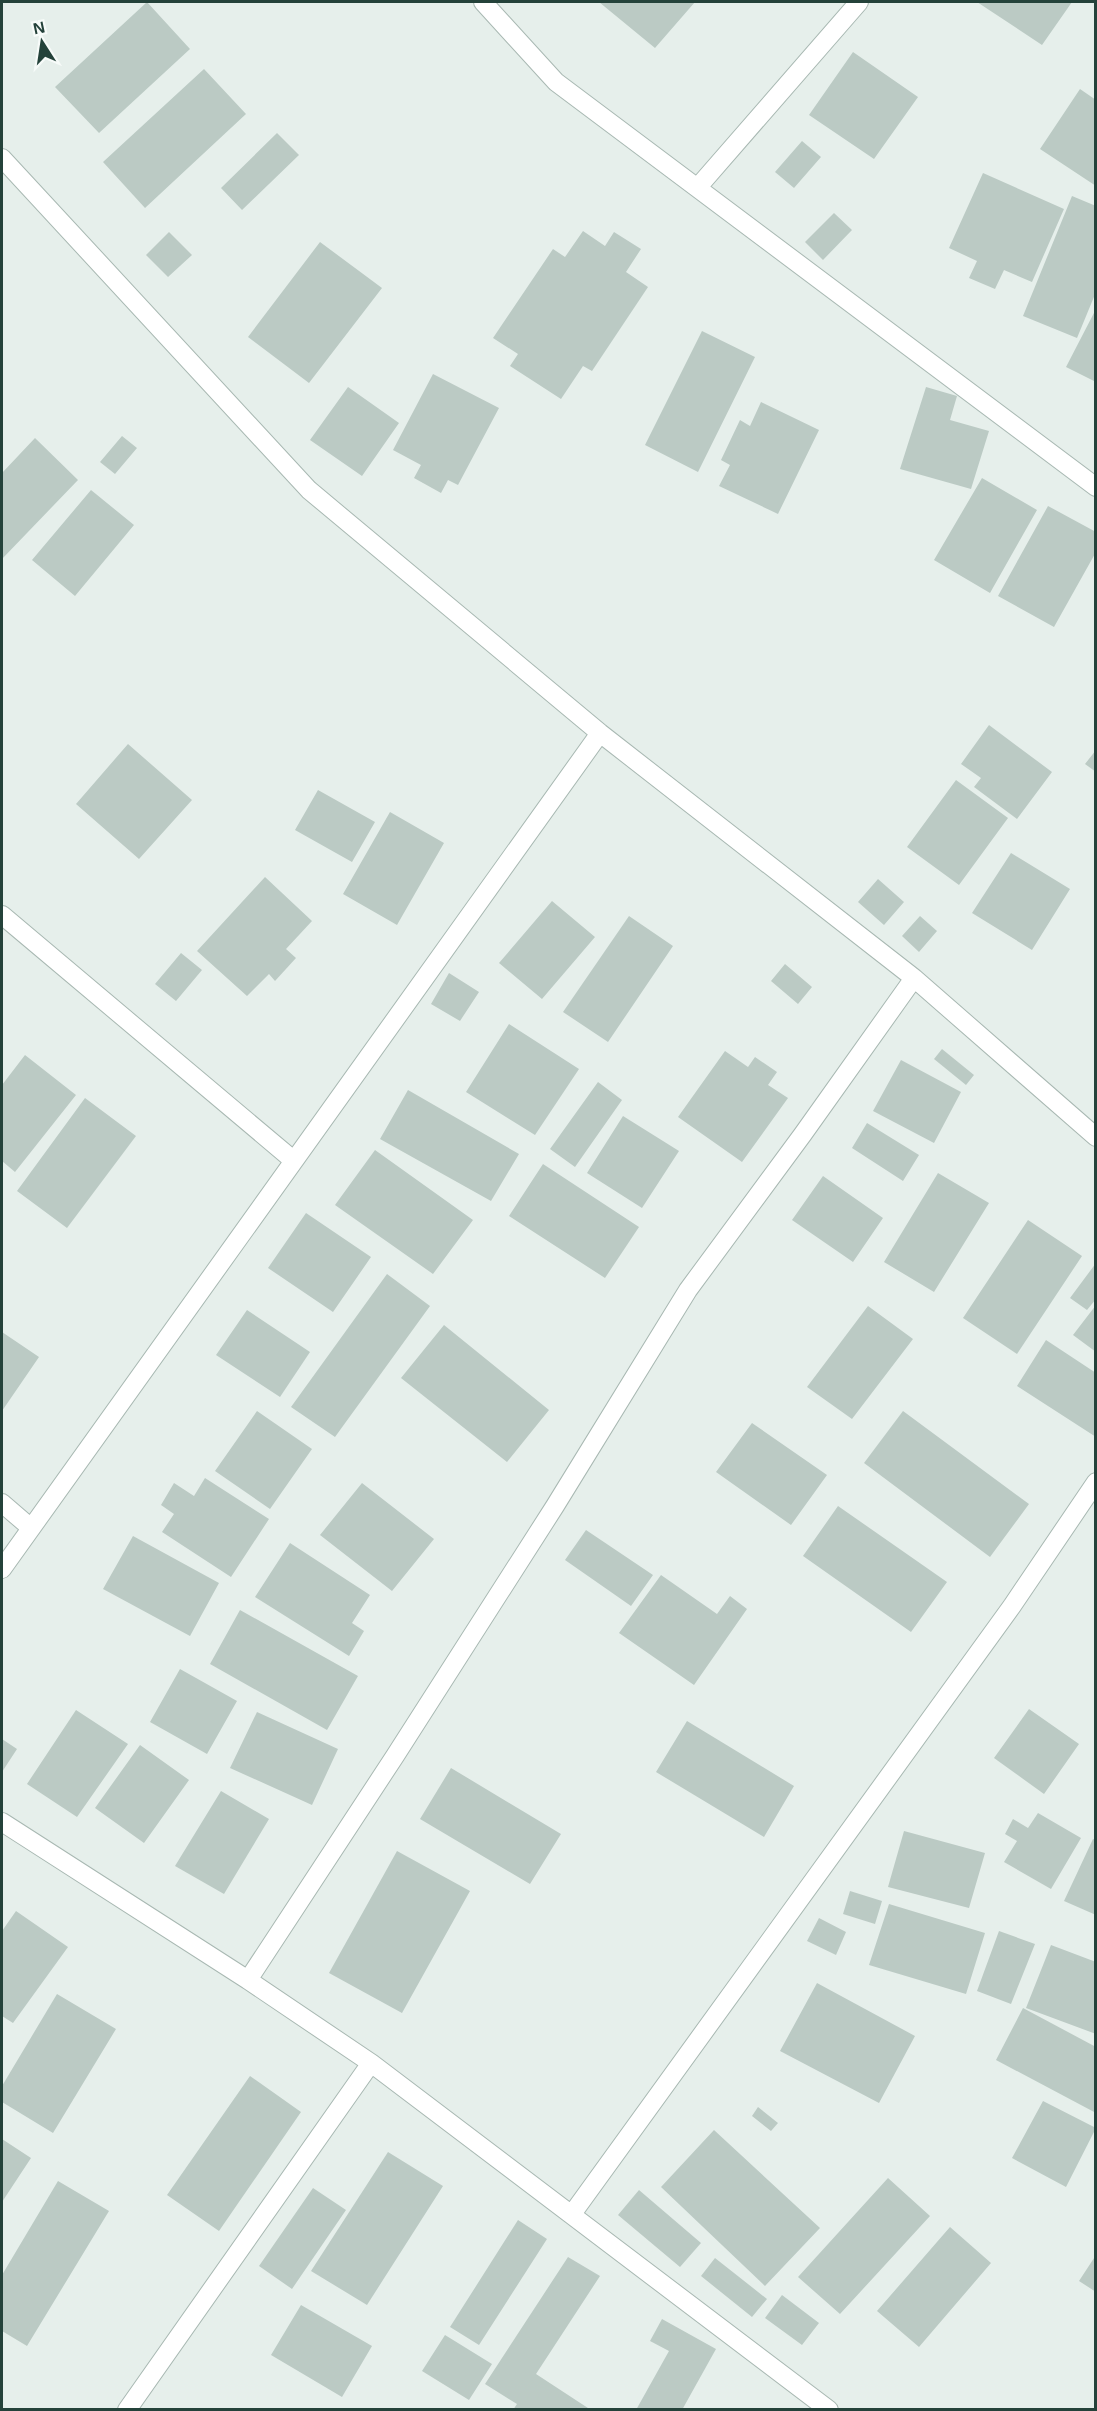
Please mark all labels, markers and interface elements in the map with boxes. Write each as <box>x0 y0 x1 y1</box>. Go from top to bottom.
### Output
north arrow <box>12 12 72 72</box>
text: N <box>32 18 46 37</box>

